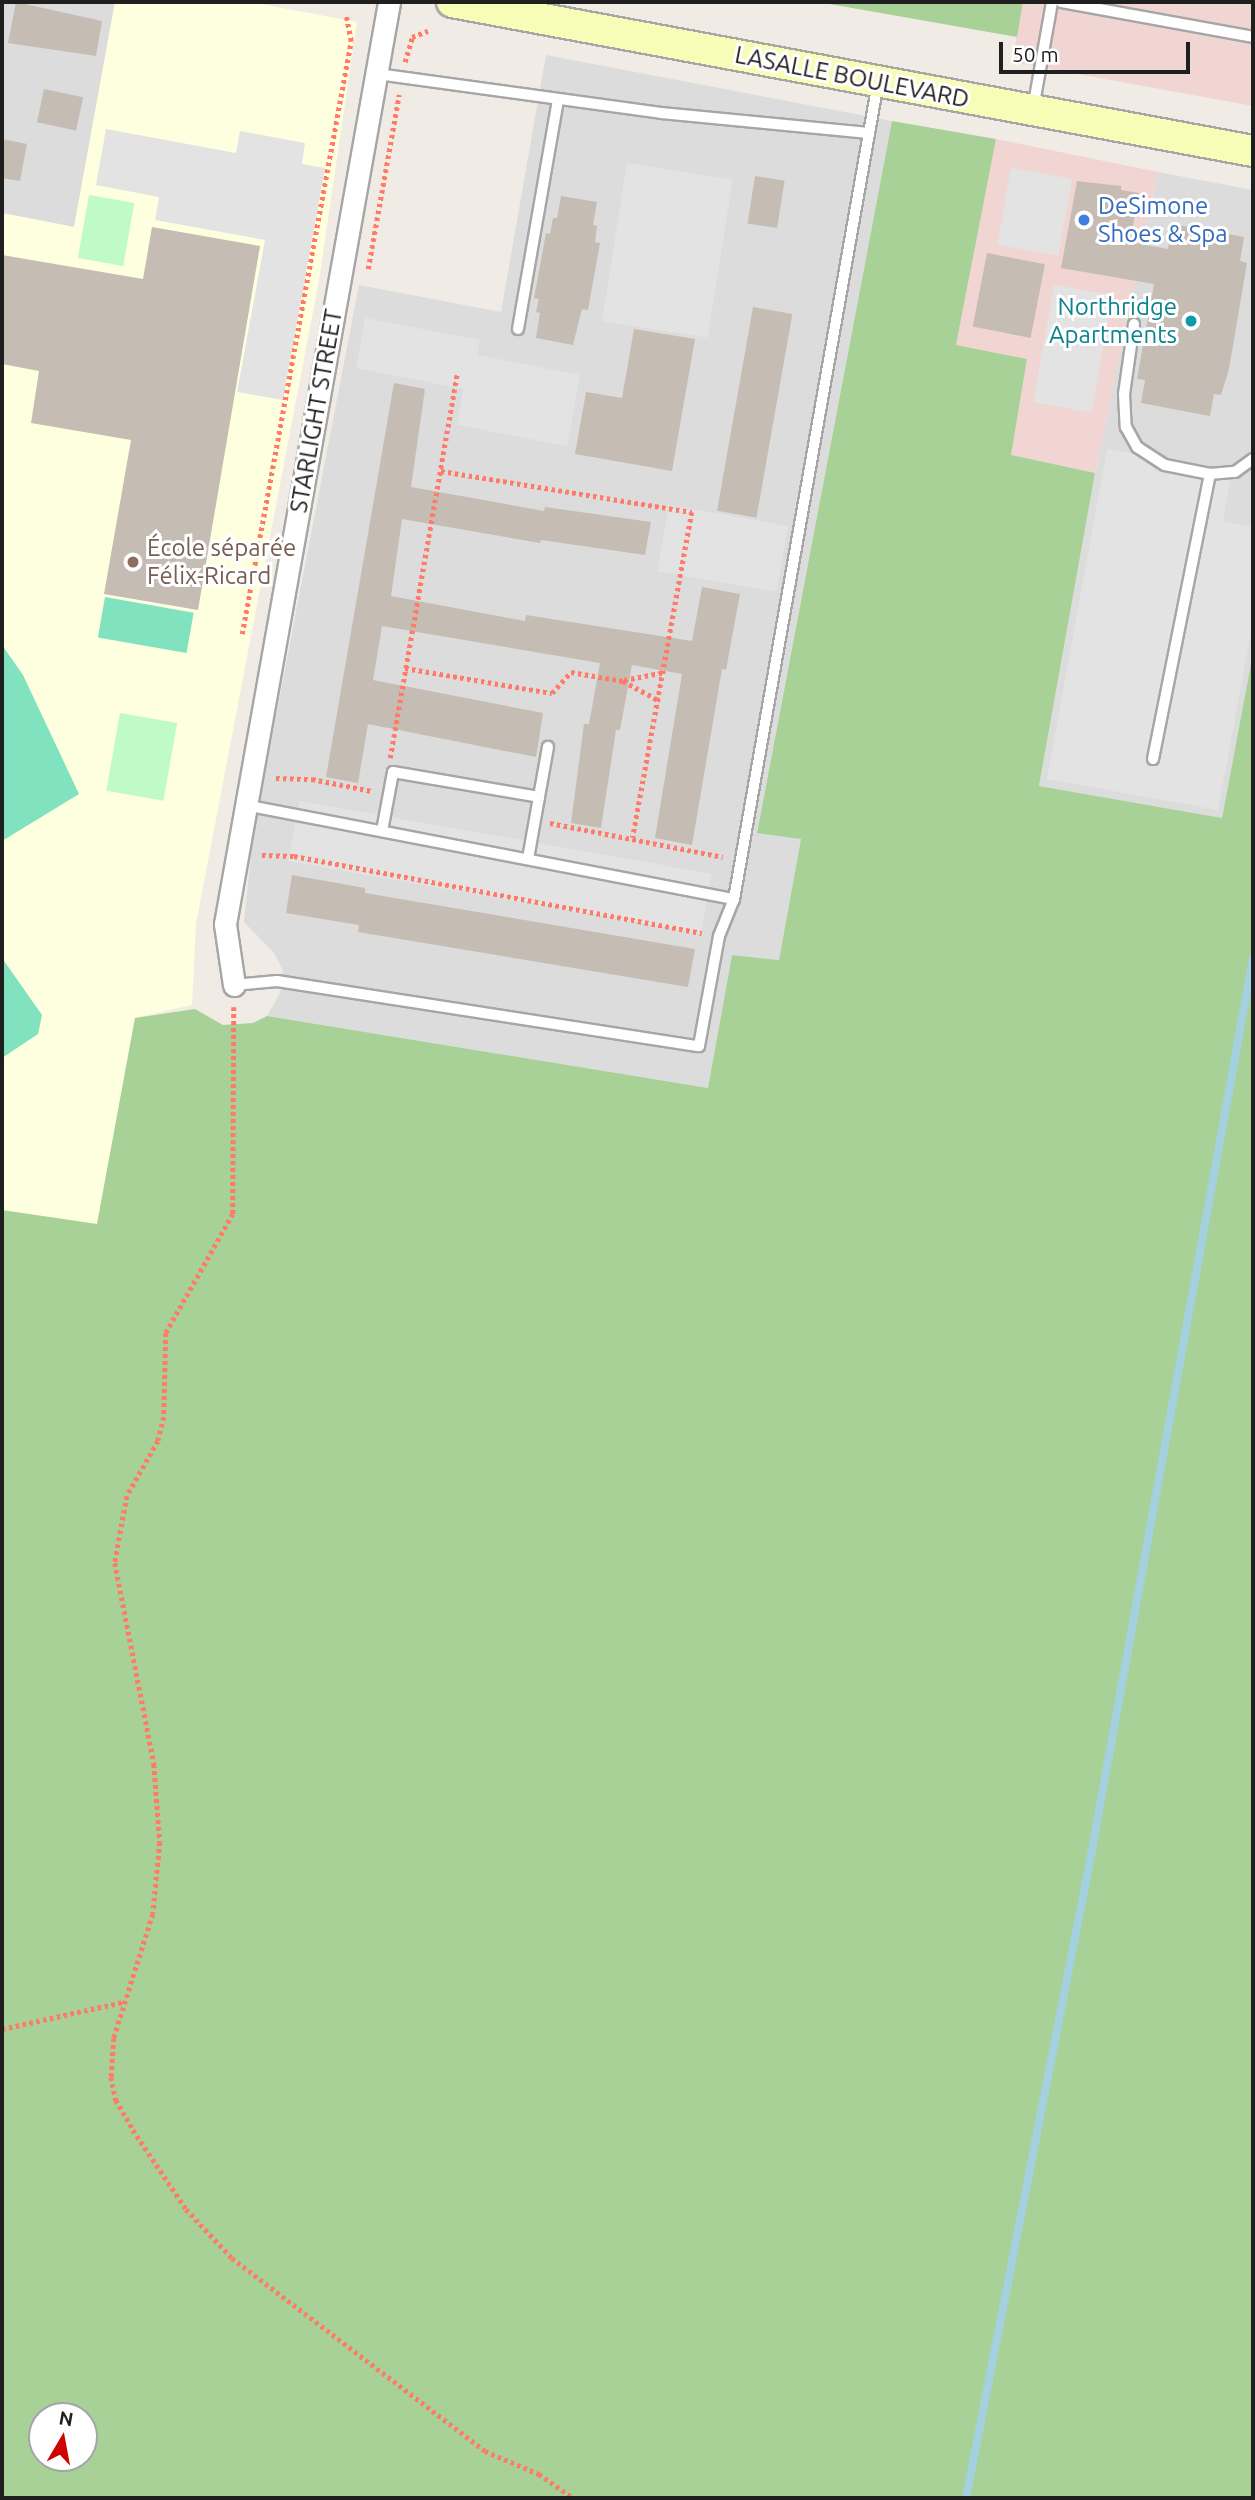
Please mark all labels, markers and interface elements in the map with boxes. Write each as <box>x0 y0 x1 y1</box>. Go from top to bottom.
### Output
scale bar <box>1003 28 1194 72</box>
street label: LASALLE BOULEVARD <box>732 40 972 114</box>
text: 50 m <box>1012 42 1059 66</box>
place label: DeSimone Shoes & Spa <box>1098 192 1228 248</box>
marker: DeSimone Shoes & Spa <box>1076 212 1092 228</box>
place label: Northridge Apartments <box>1049 293 1177 349</box>
street label: STARLIGHT STREET <box>284 307 348 515</box>
marker: Northridge Apartments <box>1183 313 1199 329</box>
place label: École séparée Félix-Ricard <box>147 534 296 590</box>
marker: École séparée Félix-Ricard <box>125 554 141 570</box>
north arrow <box>28 2402 98 2472</box>
text: N <box>57 2406 75 2430</box>

